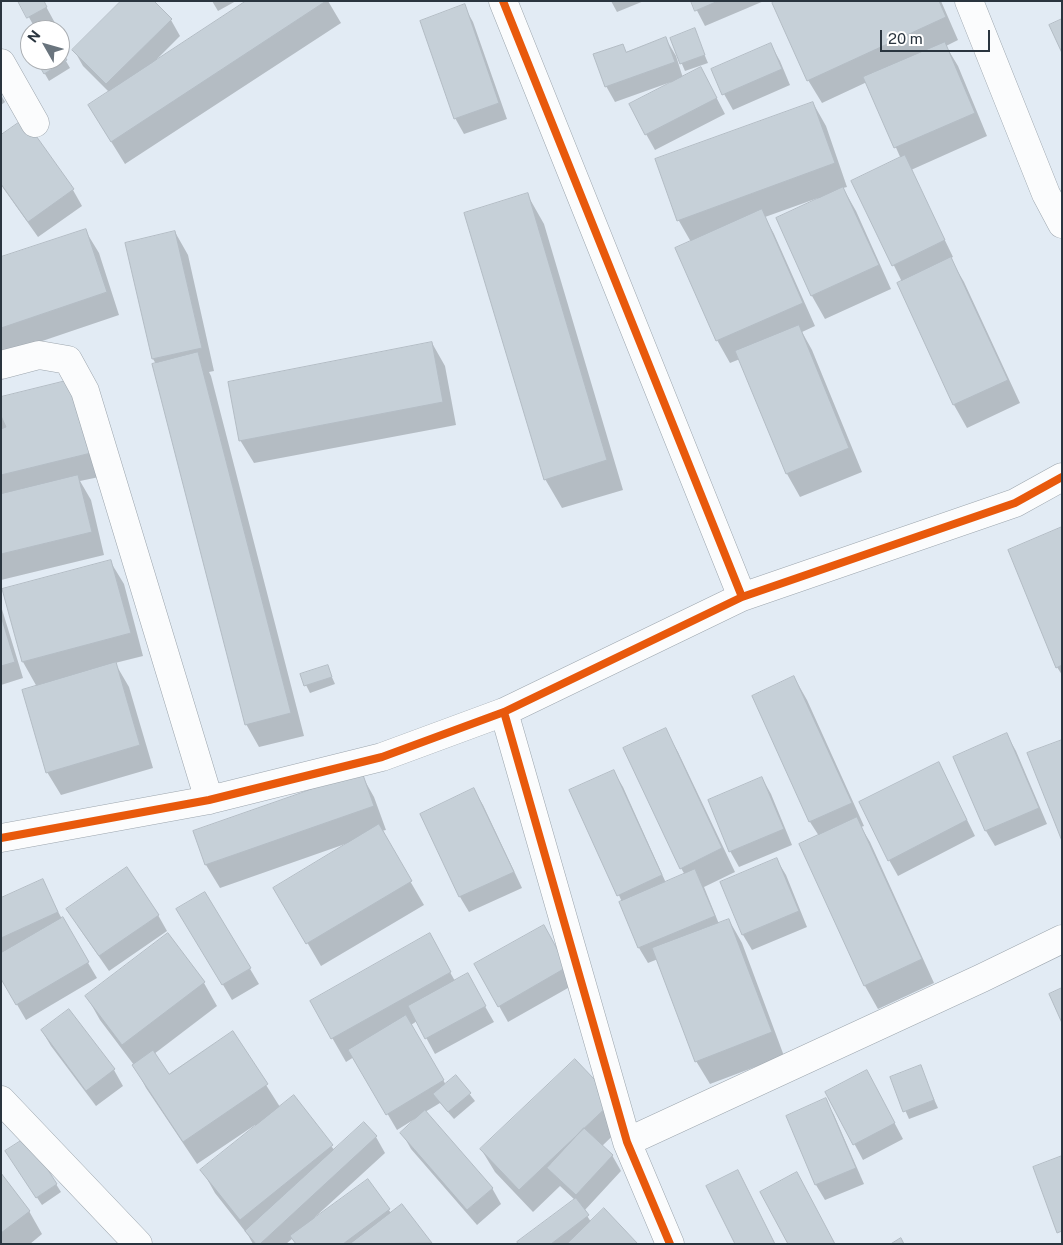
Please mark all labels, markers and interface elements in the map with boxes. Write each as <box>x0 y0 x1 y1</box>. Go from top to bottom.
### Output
north arrow <box>20 20 70 70</box>
scale bar <box>883 20 993 52</box>
text: N <box>24 27 44 46</box>
text: 20 m <box>888 30 923 47</box>

